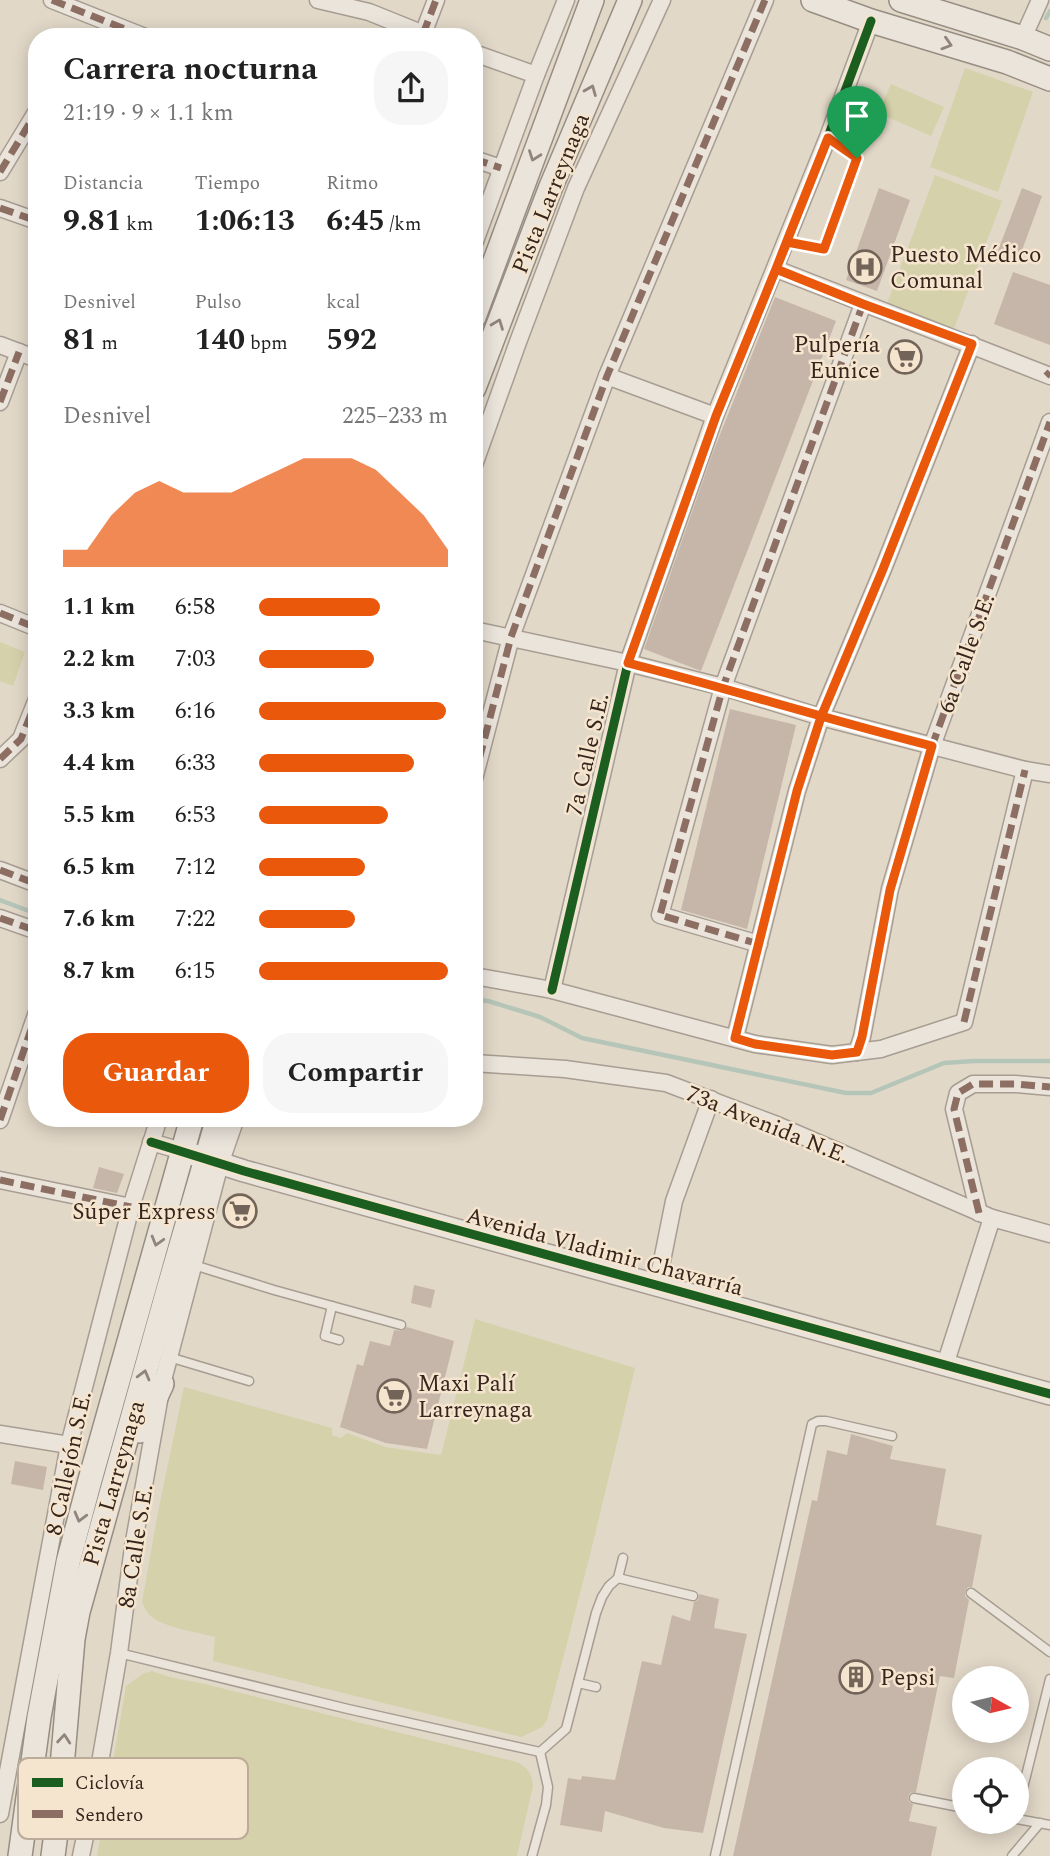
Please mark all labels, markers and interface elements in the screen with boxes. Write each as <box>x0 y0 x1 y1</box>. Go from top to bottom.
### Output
one-way arrow <box>941 36 953 51</box>
text: Carrera nocturna <box>63 45 318 94</box>
button: share <box>374 51 448 125</box>
one-way arrow <box>583 84 597 97</box>
pin <box>827 86 887 158</box>
text: 21:19 · 9 × 1.1 km <box>63 96 234 131</box>
icon: arrive <box>838 97 876 135</box>
street label: Pista Larreynaga <box>503 108 600 279</box>
one-way arrow <box>528 149 542 161</box>
text: Distancia <box>63 169 143 198</box>
text: Tiempo <box>195 169 260 198</box>
text: Ritmo <box>326 169 378 198</box>
text: 9.81 <box>63 198 122 244</box>
text: 1:06:13 <box>195 198 295 244</box>
text: 6:45 <box>326 198 385 244</box>
text: km <box>122 210 153 239</box>
text: /km <box>385 210 421 239</box>
place label: Puesto Médico Comunal <box>890 238 1041 299</box>
hospital icon: Puesto Médico Comunal <box>846 248 884 286</box>
text: Desnivel <box>63 288 136 317</box>
text: Pulso <box>195 288 242 317</box>
text: kcal <box>326 288 360 317</box>
text: 81 <box>63 317 97 363</box>
text: 140 <box>195 317 245 363</box>
text: 592 <box>326 317 377 363</box>
one-way arrow <box>490 318 504 331</box>
place label: Pulpería Eunice <box>794 328 880 389</box>
text: m <box>97 329 118 358</box>
text: bpm <box>245 329 288 358</box>
supermarket icon: Pulpería Eunice <box>886 338 924 376</box>
text: Desnivel <box>63 399 151 434</box>
text: 225–233 m <box>342 399 448 434</box>
street label: 6a Calle S.E. <box>930 589 1005 718</box>
text: 1.1 km <box>63 590 135 625</box>
text: 6:58 <box>175 590 215 625</box>
text: 2.2 km <box>63 642 135 677</box>
text: 7:03 <box>175 642 215 677</box>
street label: 7a Calle S.E. <box>557 689 620 819</box>
text: 3.3 km <box>63 694 135 729</box>
text: 6:16 <box>175 694 215 729</box>
text: 4.4 km <box>63 746 135 781</box>
text: 6:33 <box>175 746 215 781</box>
text: 5.5 km <box>63 798 135 833</box>
text: 6:53 <box>175 798 215 833</box>
text: 6.5 km <box>63 850 135 885</box>
text: 7:12 <box>175 850 215 885</box>
text: 7.6 km <box>63 902 135 937</box>
text: 7:22 <box>175 902 215 937</box>
text: 8.7 km <box>63 954 135 989</box>
text: 6:15 <box>175 954 215 989</box>
button: Guardar <box>63 1033 249 1113</box>
button: Compartir <box>263 1033 448 1113</box>
street label: 73a Avenida N.E. <box>681 1077 854 1174</box>
supermarket icon: Súper Express <box>221 1192 259 1230</box>
place label: Súper Express <box>72 1195 216 1230</box>
street label: Avenida Vladimir Chavarría <box>462 1199 747 1306</box>
one-way arrow <box>151 1234 165 1246</box>
place label: Maxi Palí Larreynaga <box>418 1367 532 1428</box>
one-way arrow <box>136 1369 150 1381</box>
supermarket icon: Maxi Palí Larreynaga <box>375 1377 413 1415</box>
street label: 8 Callejón S.E. <box>37 1388 102 1539</box>
street label: Pista Larreynaga <box>74 1396 155 1570</box>
street label: 8a Calle S.E. <box>109 1482 164 1611</box>
one-way arrow <box>74 1511 88 1523</box>
building icon: Pepsi <box>837 1658 875 1696</box>
place label: Pepsi <box>880 1661 936 1696</box>
north arrow <box>952 1666 1029 1743</box>
map controls <box>952 1666 1029 1834</box>
one-way arrow <box>56 1734 71 1745</box>
button: locate <box>952 1757 1029 1834</box>
legend <box>18 1758 248 1839</box>
text: Ciclovía <box>75 1769 145 1798</box>
text: Sendero <box>75 1801 143 1830</box>

